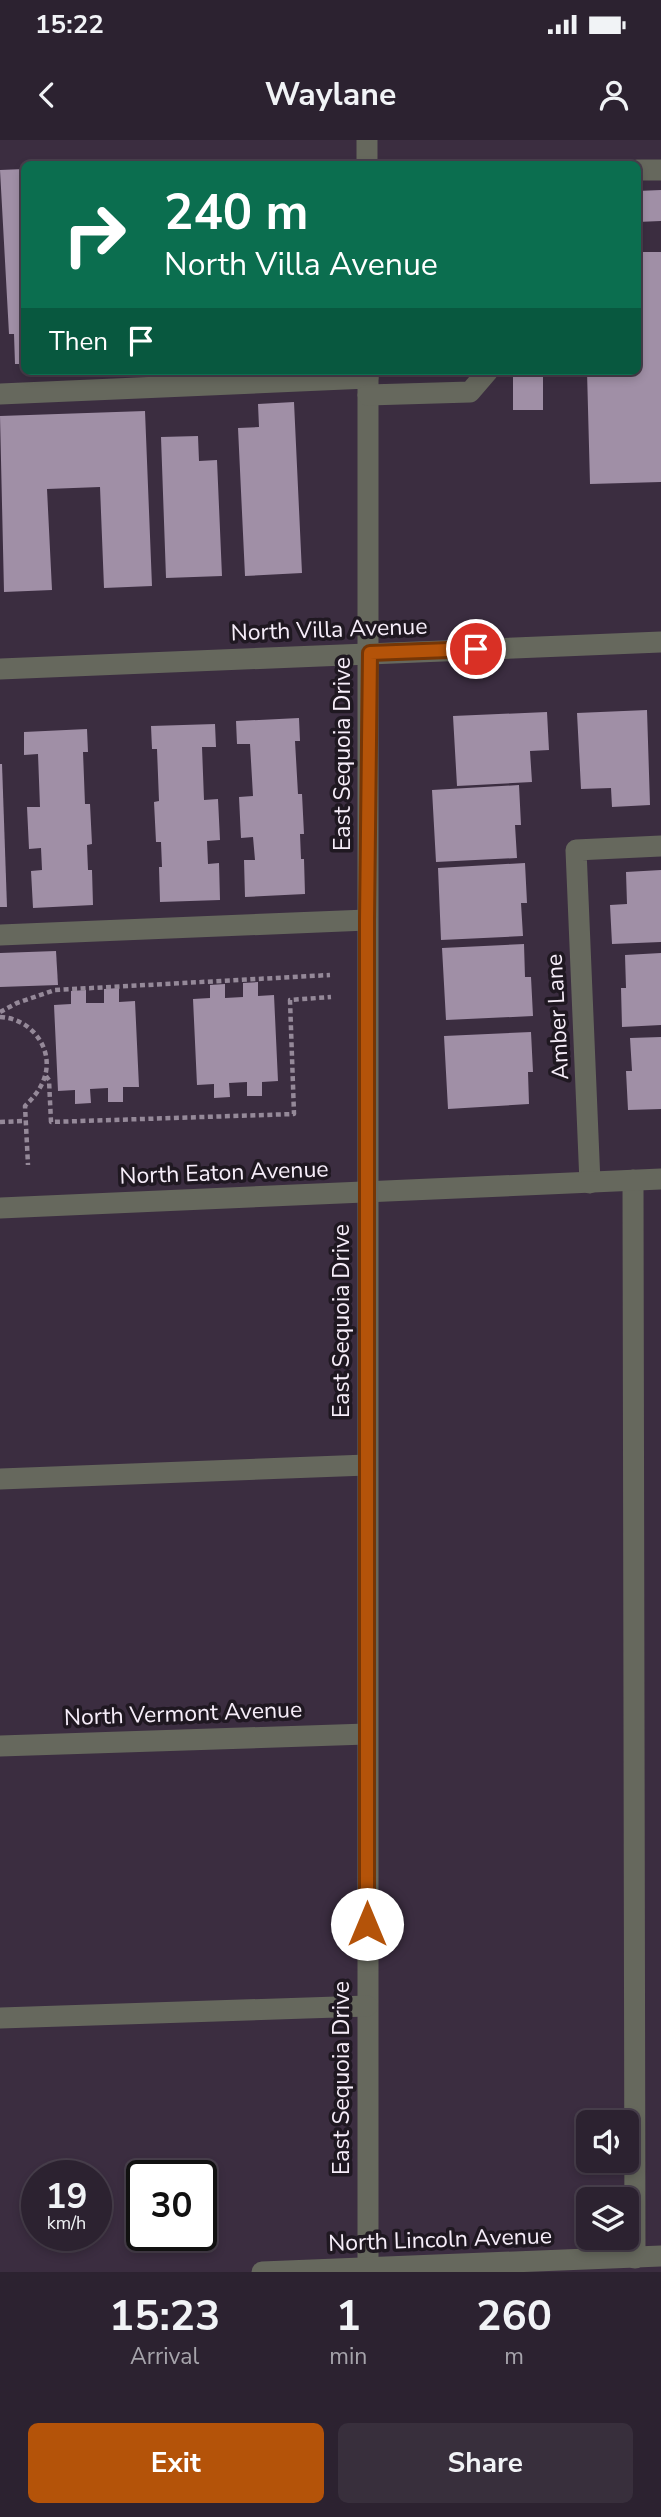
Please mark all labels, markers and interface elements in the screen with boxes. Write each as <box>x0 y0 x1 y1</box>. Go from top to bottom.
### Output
text: 15:22 <box>35 7 104 42</box>
text: Waylane <box>265 73 396 116</box>
icon: back <box>28 76 66 114</box>
icon: person <box>595 76 633 114</box>
text: 240 m <box>164 179 308 246</box>
icon: right <box>49 189 140 280</box>
text: North Villa Avenue <box>164 243 438 286</box>
icon: arrive <box>122 322 160 360</box>
text: Then <box>49 324 108 359</box>
street label: North Villa Avenue <box>230 611 428 648</box>
pin <box>446 619 506 679</box>
icon: arrive <box>457 630 495 668</box>
street label: East Sequoia Drive <box>327 657 358 851</box>
street label: Amber Lane <box>539 953 576 1081</box>
street label: North Eaton Avenue <box>119 1153 329 1192</box>
street label: East Sequoia Drive <box>326 1224 357 1418</box>
street label: North Vermont Avenue <box>63 1694 303 1733</box>
position arrow <box>330 1887 404 1961</box>
street label: East Sequoia Drive <box>326 1981 357 2175</box>
map controls <box>576 2110 639 2250</box>
button: sound <box>576 2110 639 2173</box>
speed limit sign: 30 <box>126 2160 217 2251</box>
text: 19 <box>45 2173 88 2220</box>
button: layers <box>576 2187 639 2250</box>
text: km/h <box>47 2211 86 2235</box>
street label: North Lincoln Avenue <box>328 2220 552 2259</box>
text: 15:23 <box>109 2288 220 2345</box>
text: 1 <box>336 2288 361 2345</box>
text: 260 <box>476 2288 552 2345</box>
text: Arrival <box>130 2341 199 2372</box>
text: min <box>329 2341 367 2372</box>
text: m <box>504 2341 524 2372</box>
button: Exit <box>28 2423 324 2503</box>
button: Share <box>338 2423 633 2503</box>

